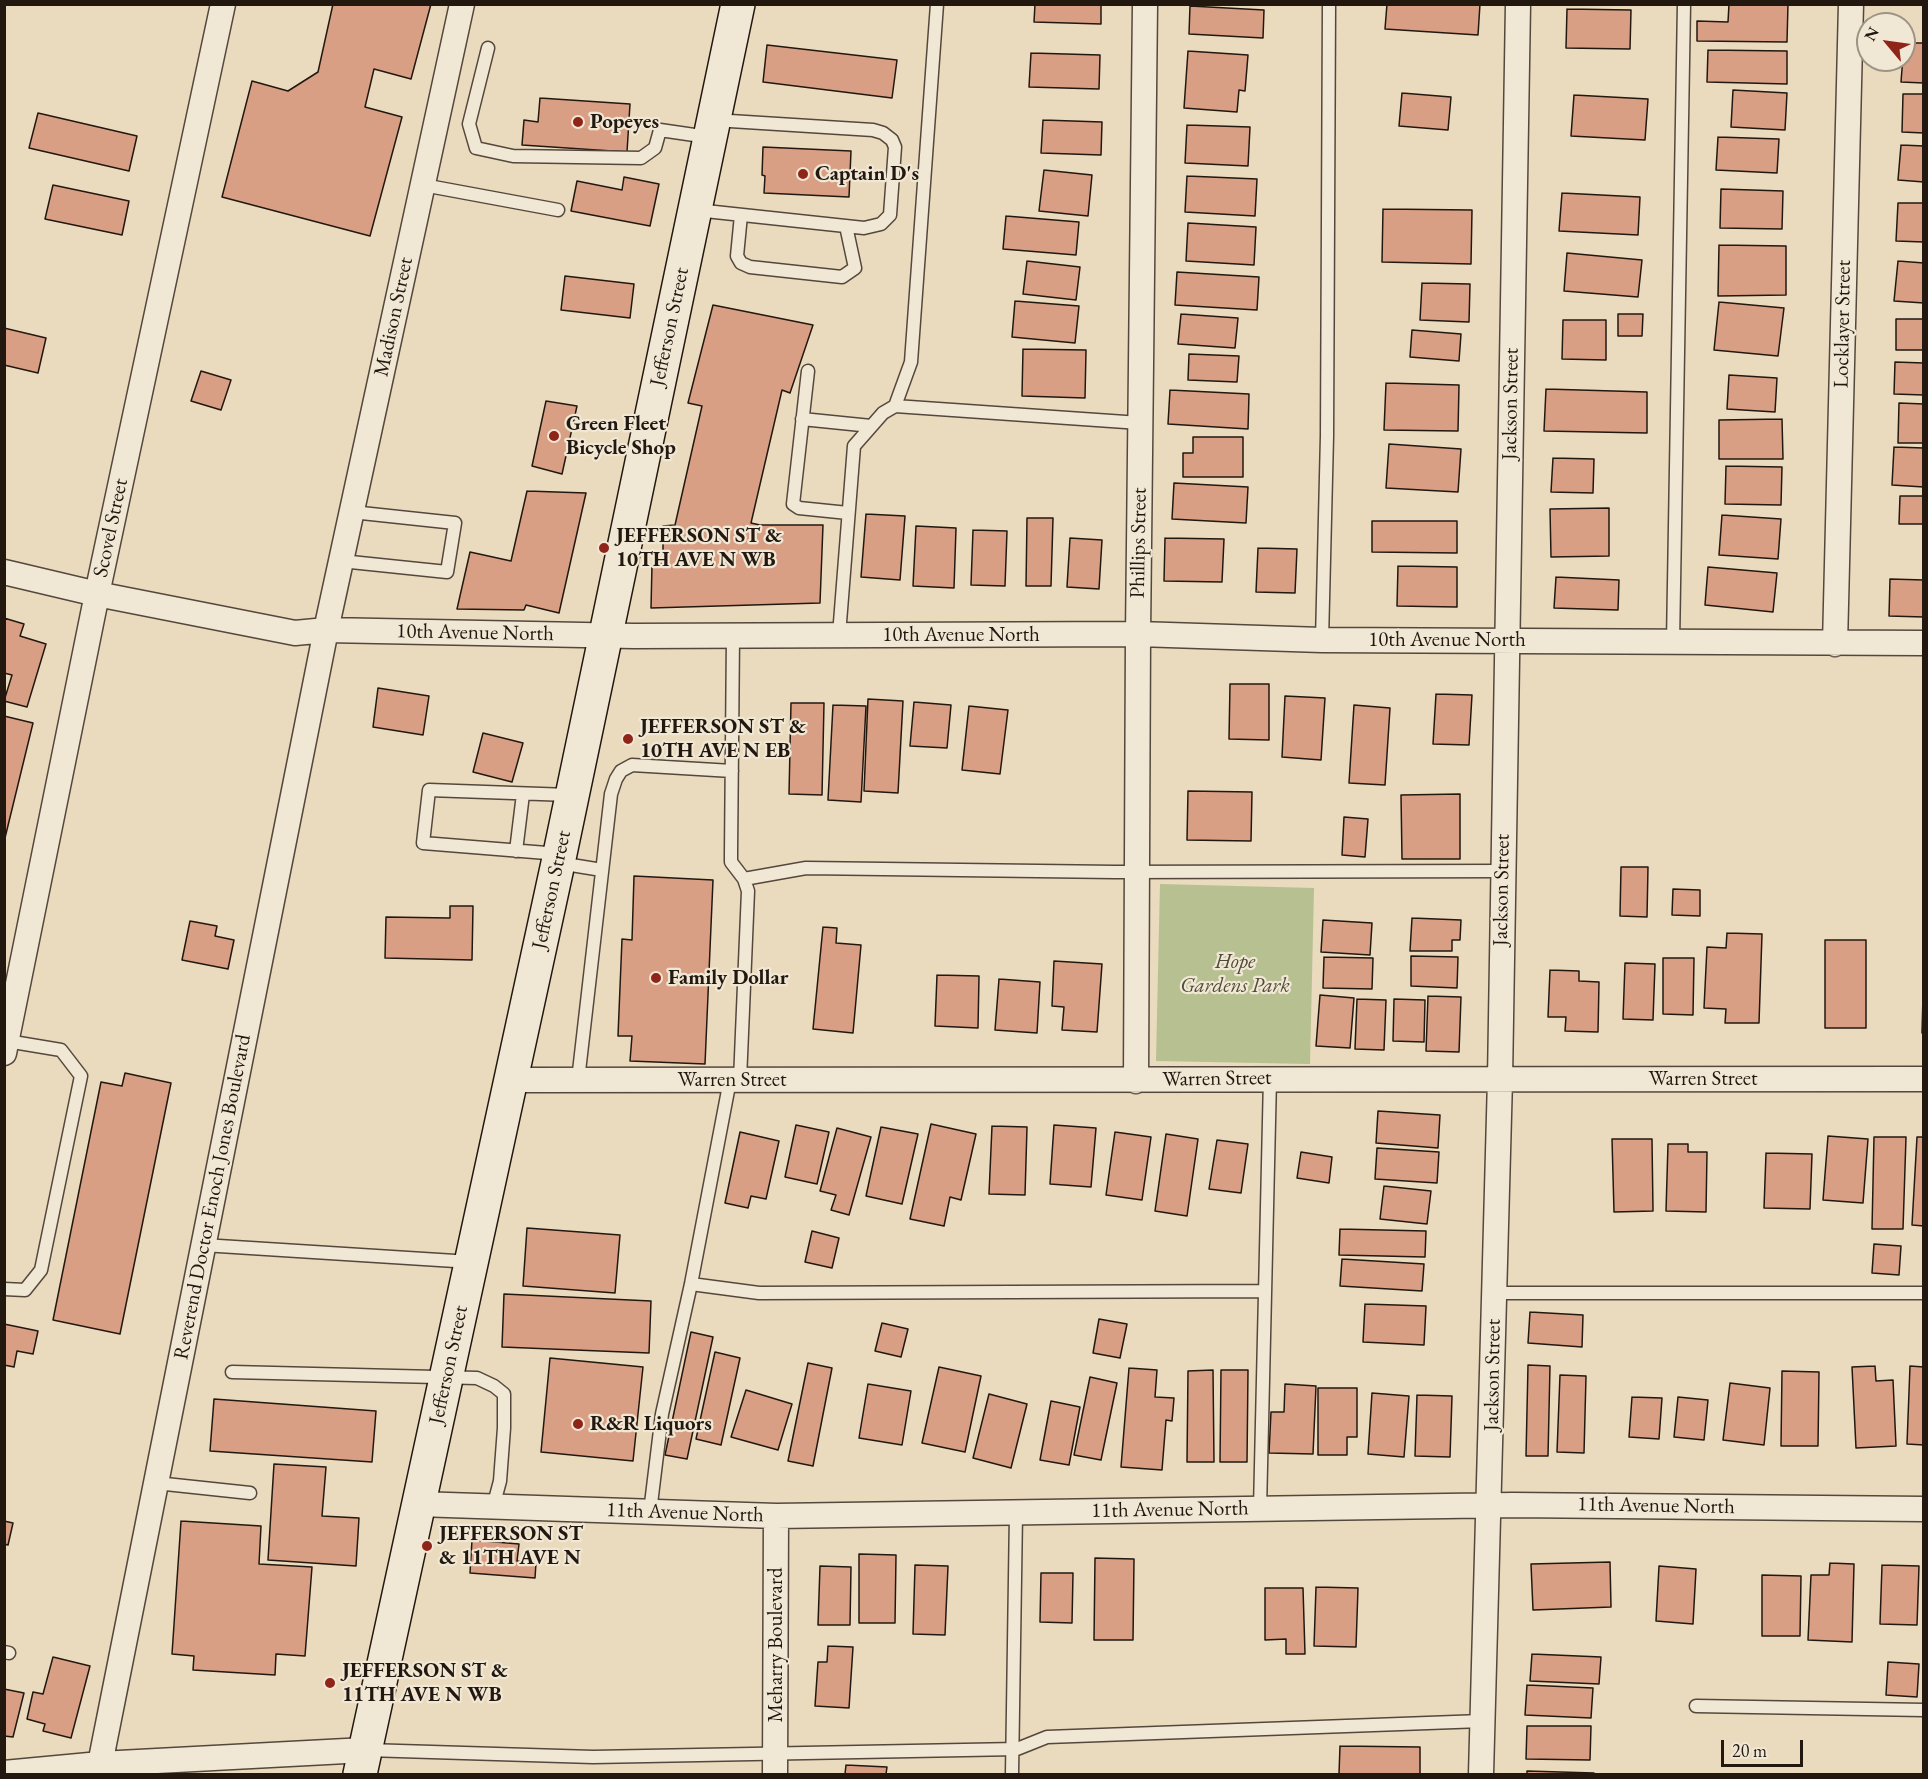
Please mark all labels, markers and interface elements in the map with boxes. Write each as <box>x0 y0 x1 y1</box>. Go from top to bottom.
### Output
north arrow <box>1856 12 1916 72</box>
text: N <box>1859 23 1884 45</box>
place label: Popeyes <box>590 109 659 135</box>
marker: Popeyes <box>571 115 585 129</box>
place label: Captain D's <box>815 161 919 187</box>
marker: Captain D's <box>796 167 810 181</box>
street label: Madison Street <box>369 255 419 379</box>
street label: Locklayer Street <box>1829 260 1857 388</box>
street label: Jefferson Street <box>645 265 695 389</box>
street label: Jackson Street <box>1497 348 1525 460</box>
place label: Green Fleet Bicycle Shop <box>566 411 676 461</box>
marker: Green Fleet Bicycle Shop <box>547 429 561 443</box>
street label: Scovel Street <box>88 476 134 580</box>
street label: Phillips Street <box>1125 487 1153 599</box>
place label: JEFFERSON ST & 10TH AVE N WB <box>616 523 782 573</box>
marker: JEFFERSON ST & 10TH AVE N WB <box>597 541 611 555</box>
street label: 10th Avenue North <box>396 619 554 647</box>
street label: 10th Avenue North <box>882 622 1040 648</box>
street label: 10th Avenue North <box>1368 627 1526 653</box>
place label: JEFFERSON ST & 10TH AVE N EB <box>640 714 806 764</box>
marker: JEFFERSON ST & 10TH AVE N EB <box>621 732 635 746</box>
street label: Jefferson Street <box>527 828 577 952</box>
street label: Jackson Street <box>1488 834 1516 946</box>
park label: Hope Gardens Park <box>1180 949 1290 999</box>
place label: Family Dollar <box>668 965 788 991</box>
marker: Family Dollar <box>649 971 663 985</box>
street label: Reverend Doctor Enoch Jones Boulevard <box>169 1032 257 1362</box>
street label: Warren Street <box>1162 1065 1272 1093</box>
street label: Warren Street <box>1648 1066 1758 1092</box>
street label: Warren Street <box>677 1067 787 1093</box>
street label: Jefferson Street <box>424 1303 474 1427</box>
street label: Jackson Street <box>1479 1319 1507 1431</box>
place label: R&R Liquors <box>590 1411 712 1437</box>
marker: R&R Liquors <box>571 1417 585 1431</box>
street label: 11th Avenue North <box>1577 1492 1735 1520</box>
street label: 11th Avenue North <box>1091 1496 1249 1524</box>
street label: 11th Avenue North <box>606 1498 764 1528</box>
place label: JEFFERSON ST & 11TH AVE N <box>439 1521 583 1571</box>
marker: JEFFERSON ST & 11TH AVE N <box>420 1539 434 1553</box>
street label: Meharry Boulevard <box>763 1567 789 1723</box>
place label: JEFFERSON ST & 11TH AVE N WB <box>342 1658 508 1708</box>
marker: JEFFERSON ST & 11TH AVE N WB <box>323 1676 337 1690</box>
scale bar <box>1724 1728 1806 1766</box>
text: 20 m <box>1732 1739 1767 1762</box>

